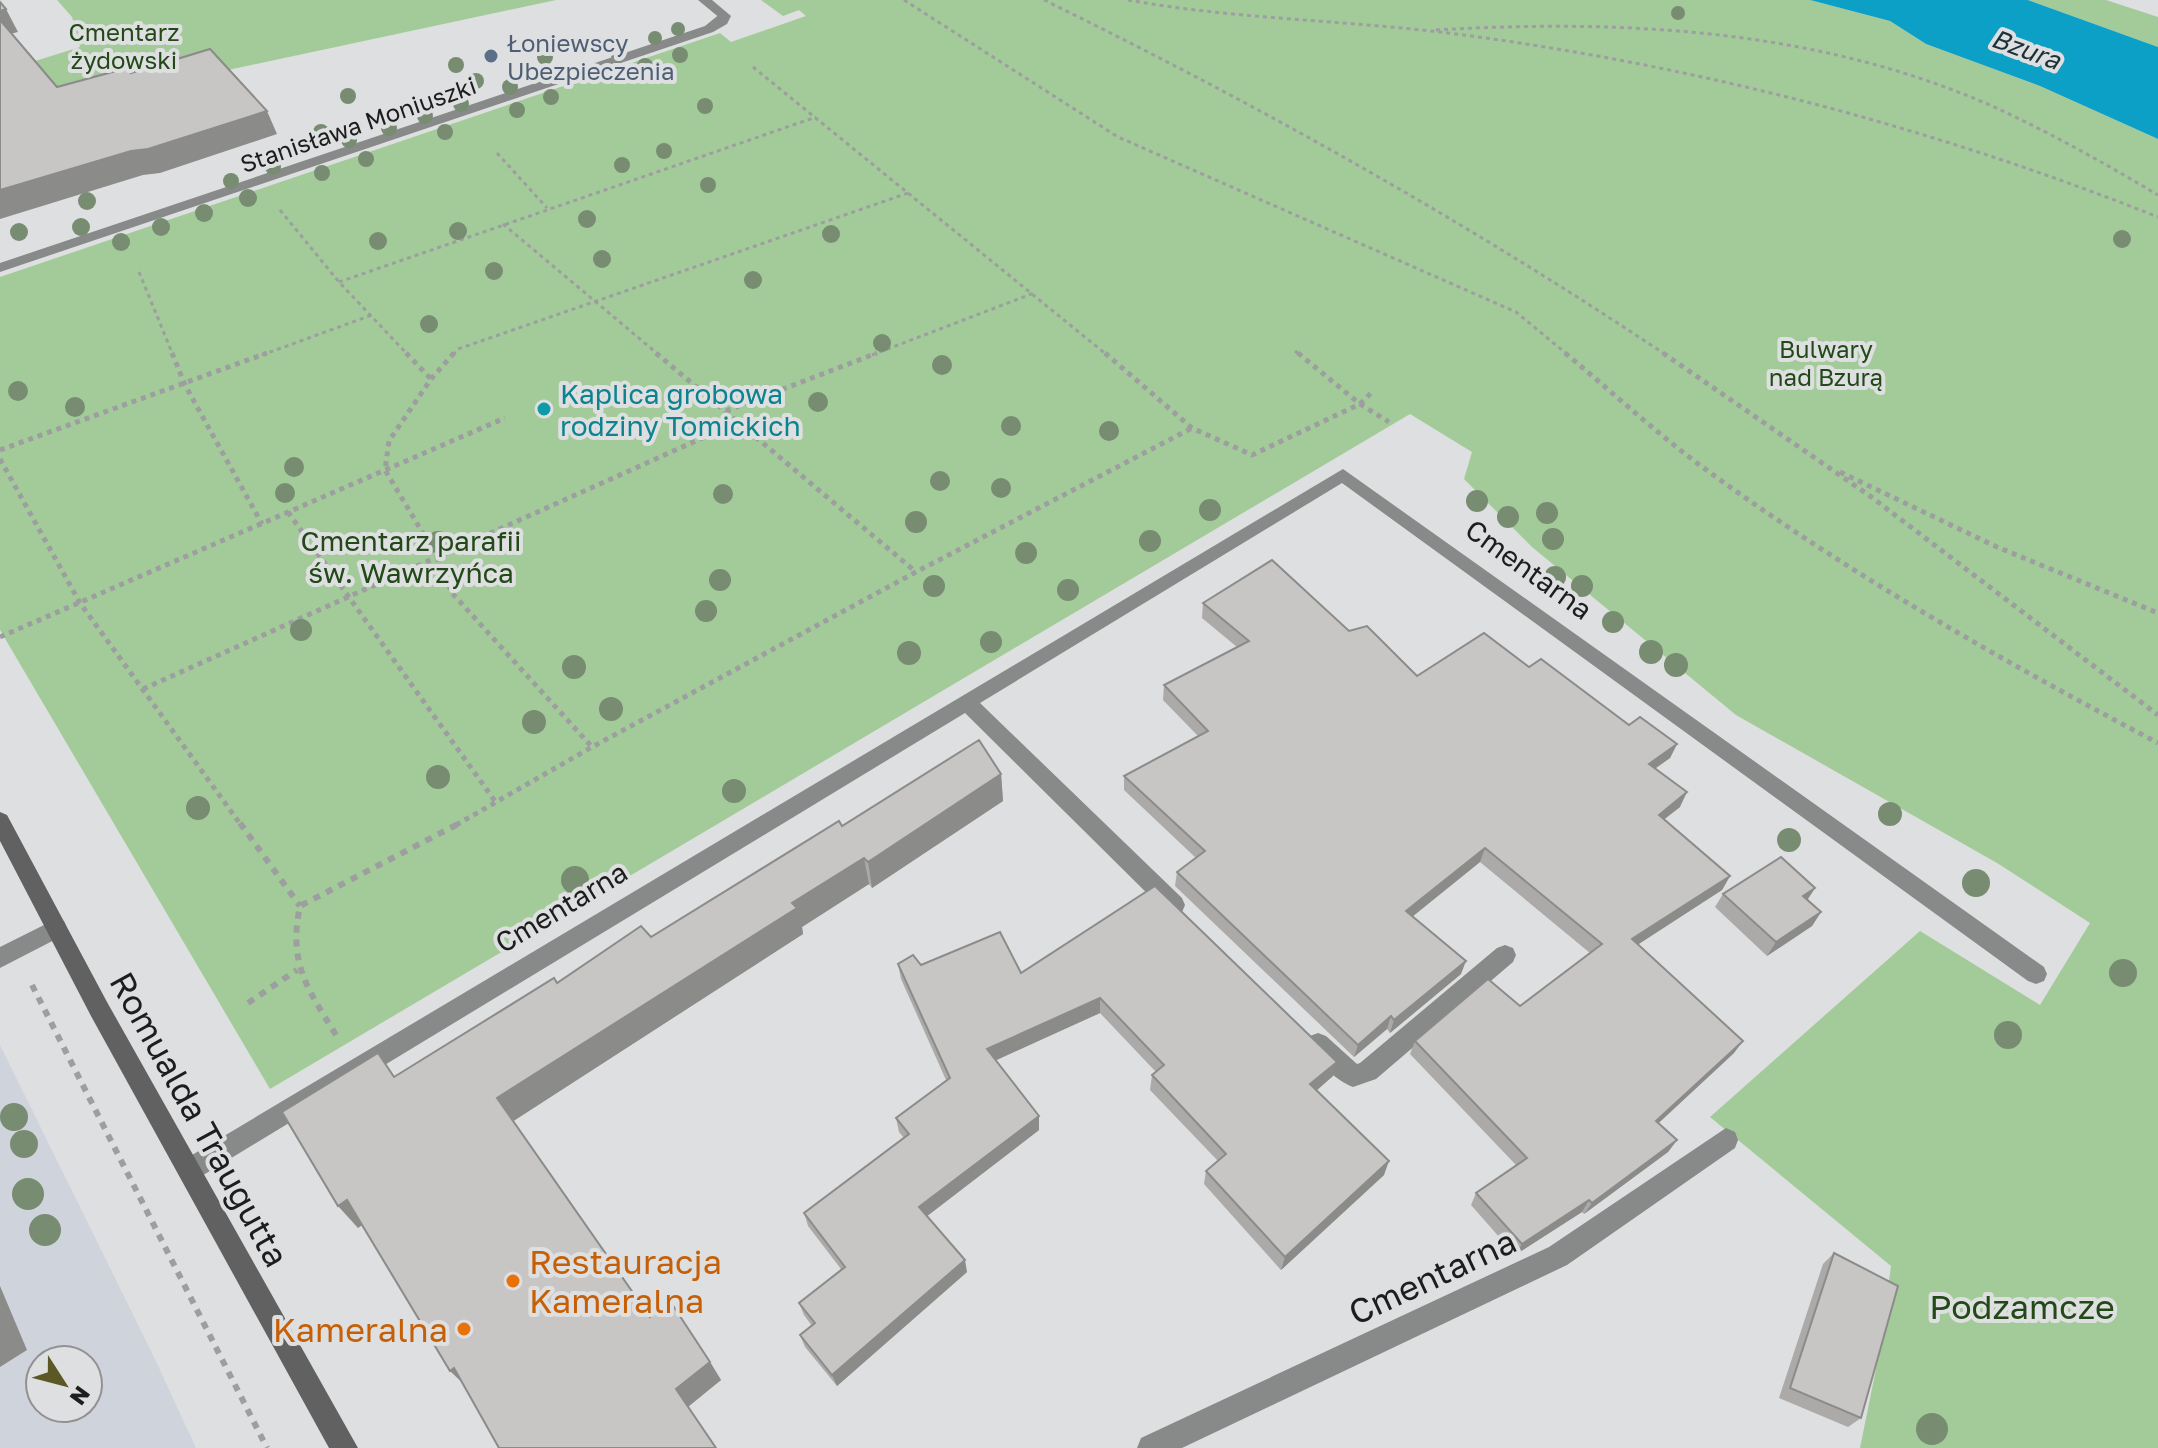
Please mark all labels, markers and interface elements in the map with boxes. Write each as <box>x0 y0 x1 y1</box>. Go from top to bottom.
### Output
park label: Cmentarz żydowski <box>69 17 180 74</box>
water label: Bzura <box>1987 22 2066 76</box>
place label: Łoniewscy Ubezpieczenia <box>507 28 675 85</box>
marker: Łoniewscy Ubezpieczenia <box>482 47 500 65</box>
street label: Stanisława Moniuszki <box>236 70 480 178</box>
park label: Bulwary nad Bzurą <box>1769 334 1883 391</box>
place label: Kaplica grobowa rodziny Tomickich <box>560 377 801 442</box>
marker: Kaplica grobowa rodziny Tomickich <box>535 400 553 418</box>
street label: Cmentarna <box>1459 512 1599 626</box>
park label: Cmentarz parafii św. Wawrzyńca <box>300 524 522 589</box>
street label: Cmentarna <box>489 855 633 959</box>
street label: Romualda Traugutta <box>102 965 298 1273</box>
street label: Cmentarna <box>1342 1220 1522 1332</box>
place label: Restauracja Kameralna <box>529 1241 722 1320</box>
marker: Restauracja Kameralna <box>504 1272 522 1290</box>
park label: Podzamcze <box>1929 1286 2115 1326</box>
place label: Kameralna <box>273 1309 448 1349</box>
marker: Kameralna <box>455 1320 473 1338</box>
north arrow <box>24 1344 104 1424</box>
text: N <box>65 1381 96 1411</box>

